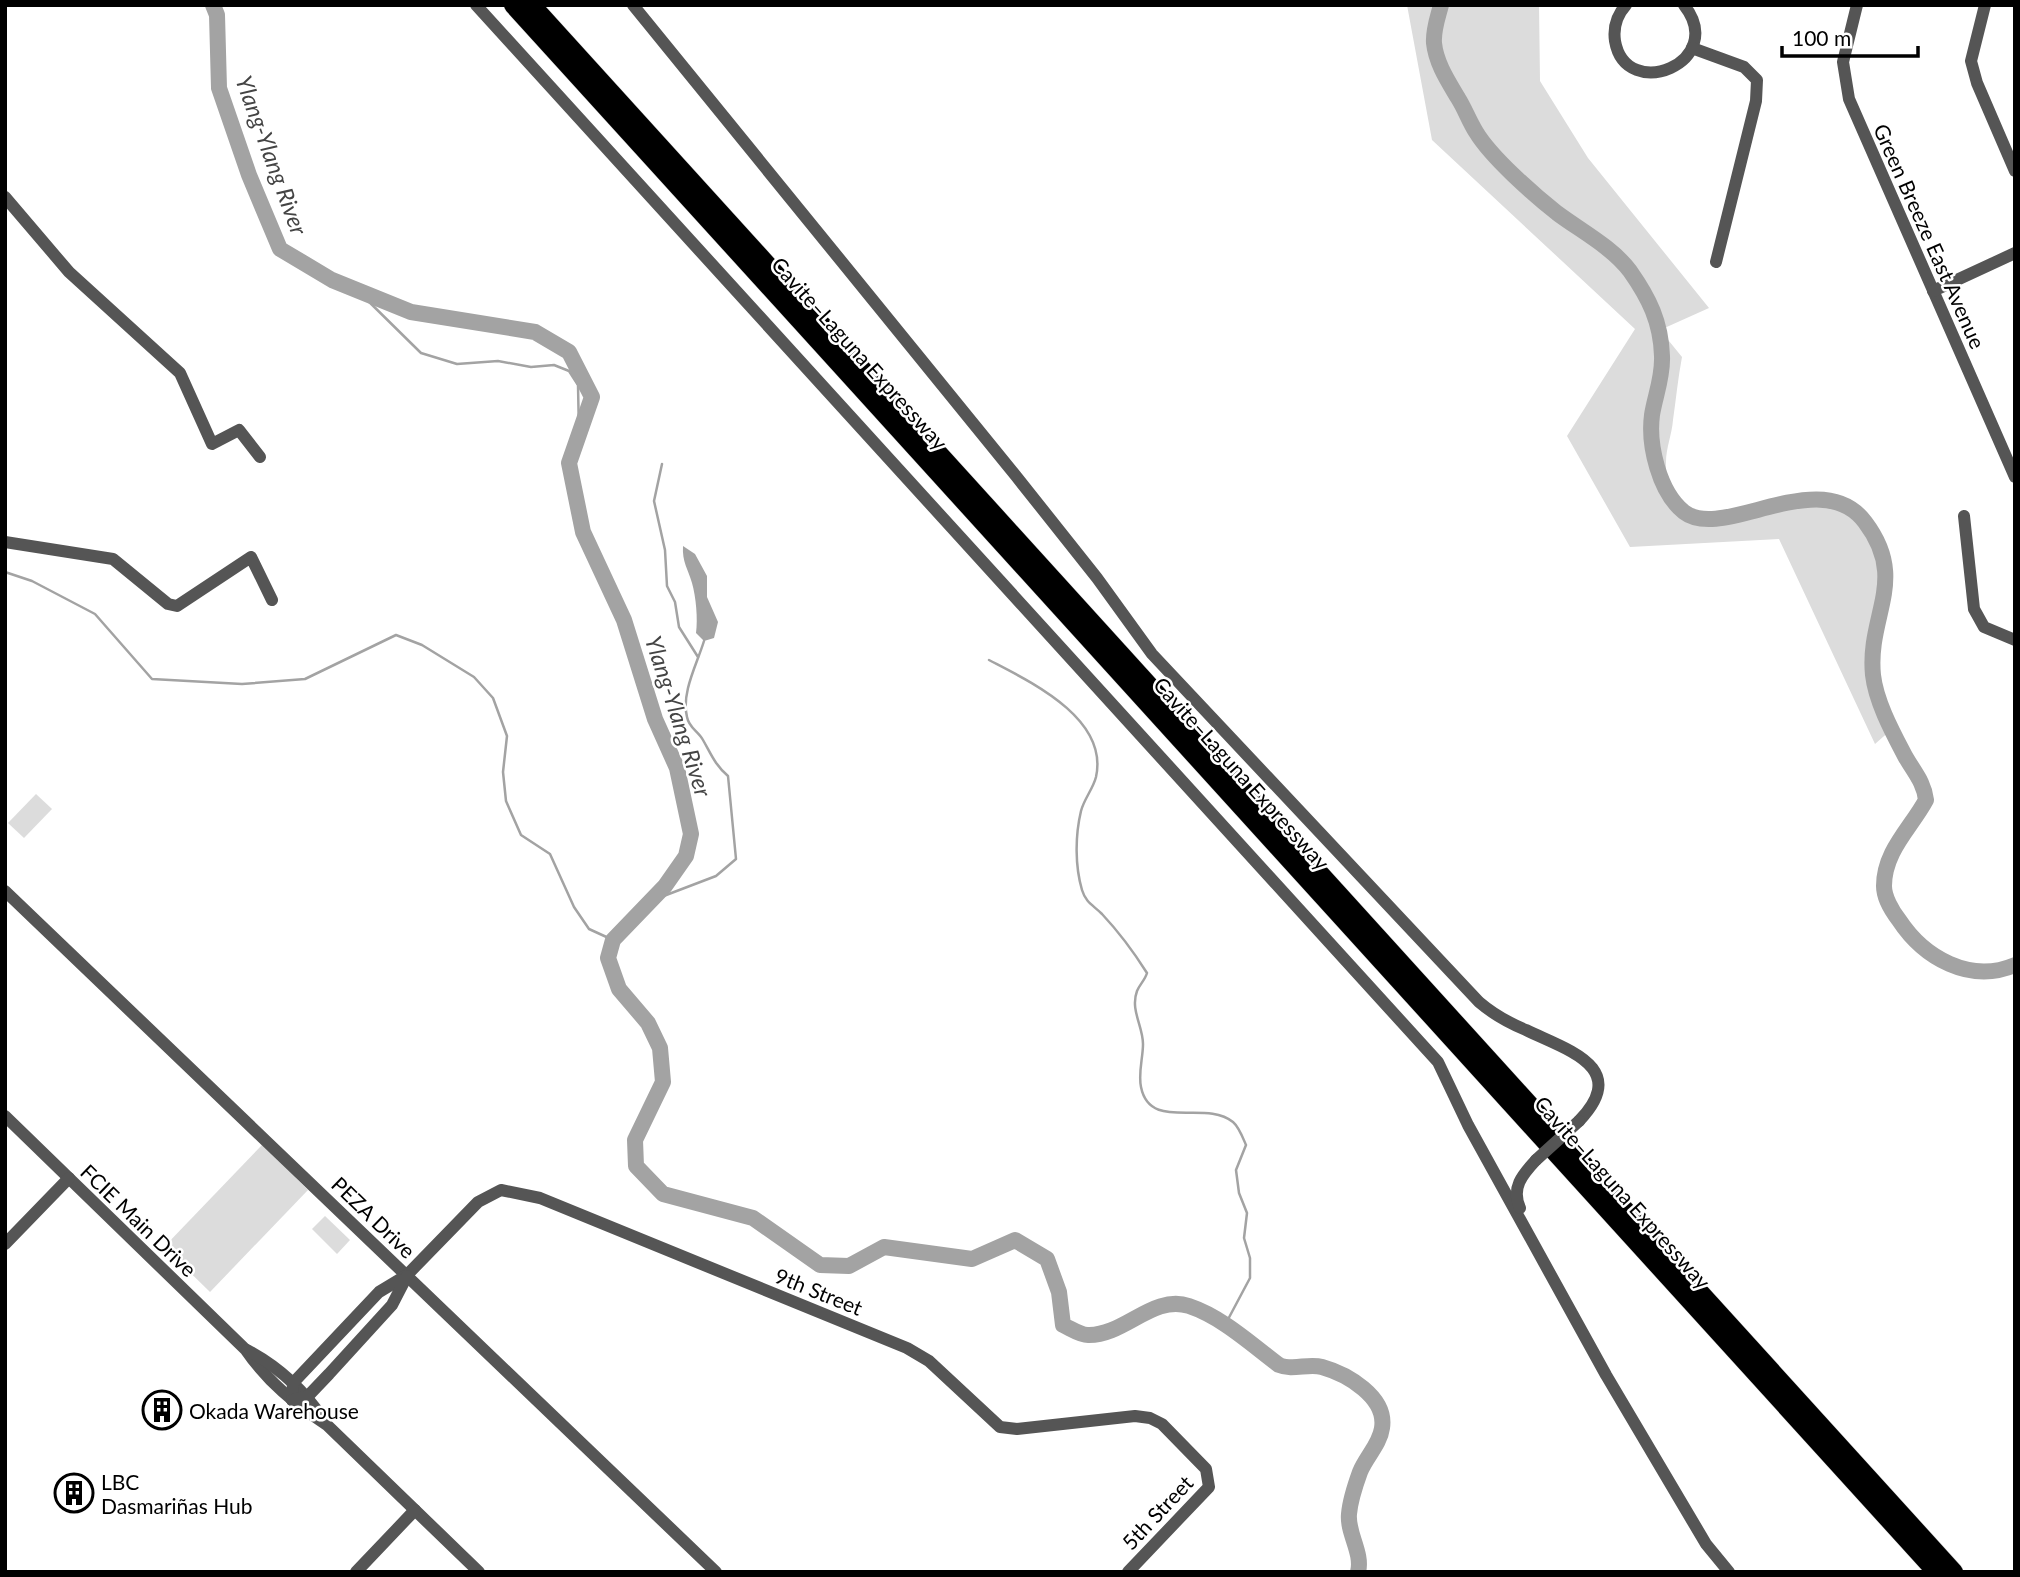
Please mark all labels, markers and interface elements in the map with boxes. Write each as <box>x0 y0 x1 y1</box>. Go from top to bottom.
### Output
scale bar <box>1782 14 1918 58</box>
text: 100 m <box>1792 25 1851 50</box>
water label: Ylang-Ylang River <box>230 72 314 239</box>
street label: Green Breeze East Avenue <box>1869 120 1991 352</box>
street label: Cavite–Laguna Expressway <box>767 252 953 455</box>
water label: Ylang-Ylang River <box>640 632 719 801</box>
street label: Cavite–Laguna Expressway <box>1149 672 1335 875</box>
street label: Cavite–Laguna Expressway <box>1530 1091 1716 1294</box>
street label: FCIE Main Drive <box>76 1159 202 1281</box>
street label: PEZA Drive <box>327 1171 421 1263</box>
street label: 9th Street <box>772 1262 867 1320</box>
building icon: Okada Warehouse <box>141 1389 183 1431</box>
place label: Okada Warehouse <box>189 1398 359 1423</box>
place label: LBC Dasmariñas Hub <box>101 1469 253 1518</box>
street label: 5th Street <box>1116 1469 1198 1554</box>
building icon: LBC Dasmariñas Hub <box>53 1472 95 1514</box>

